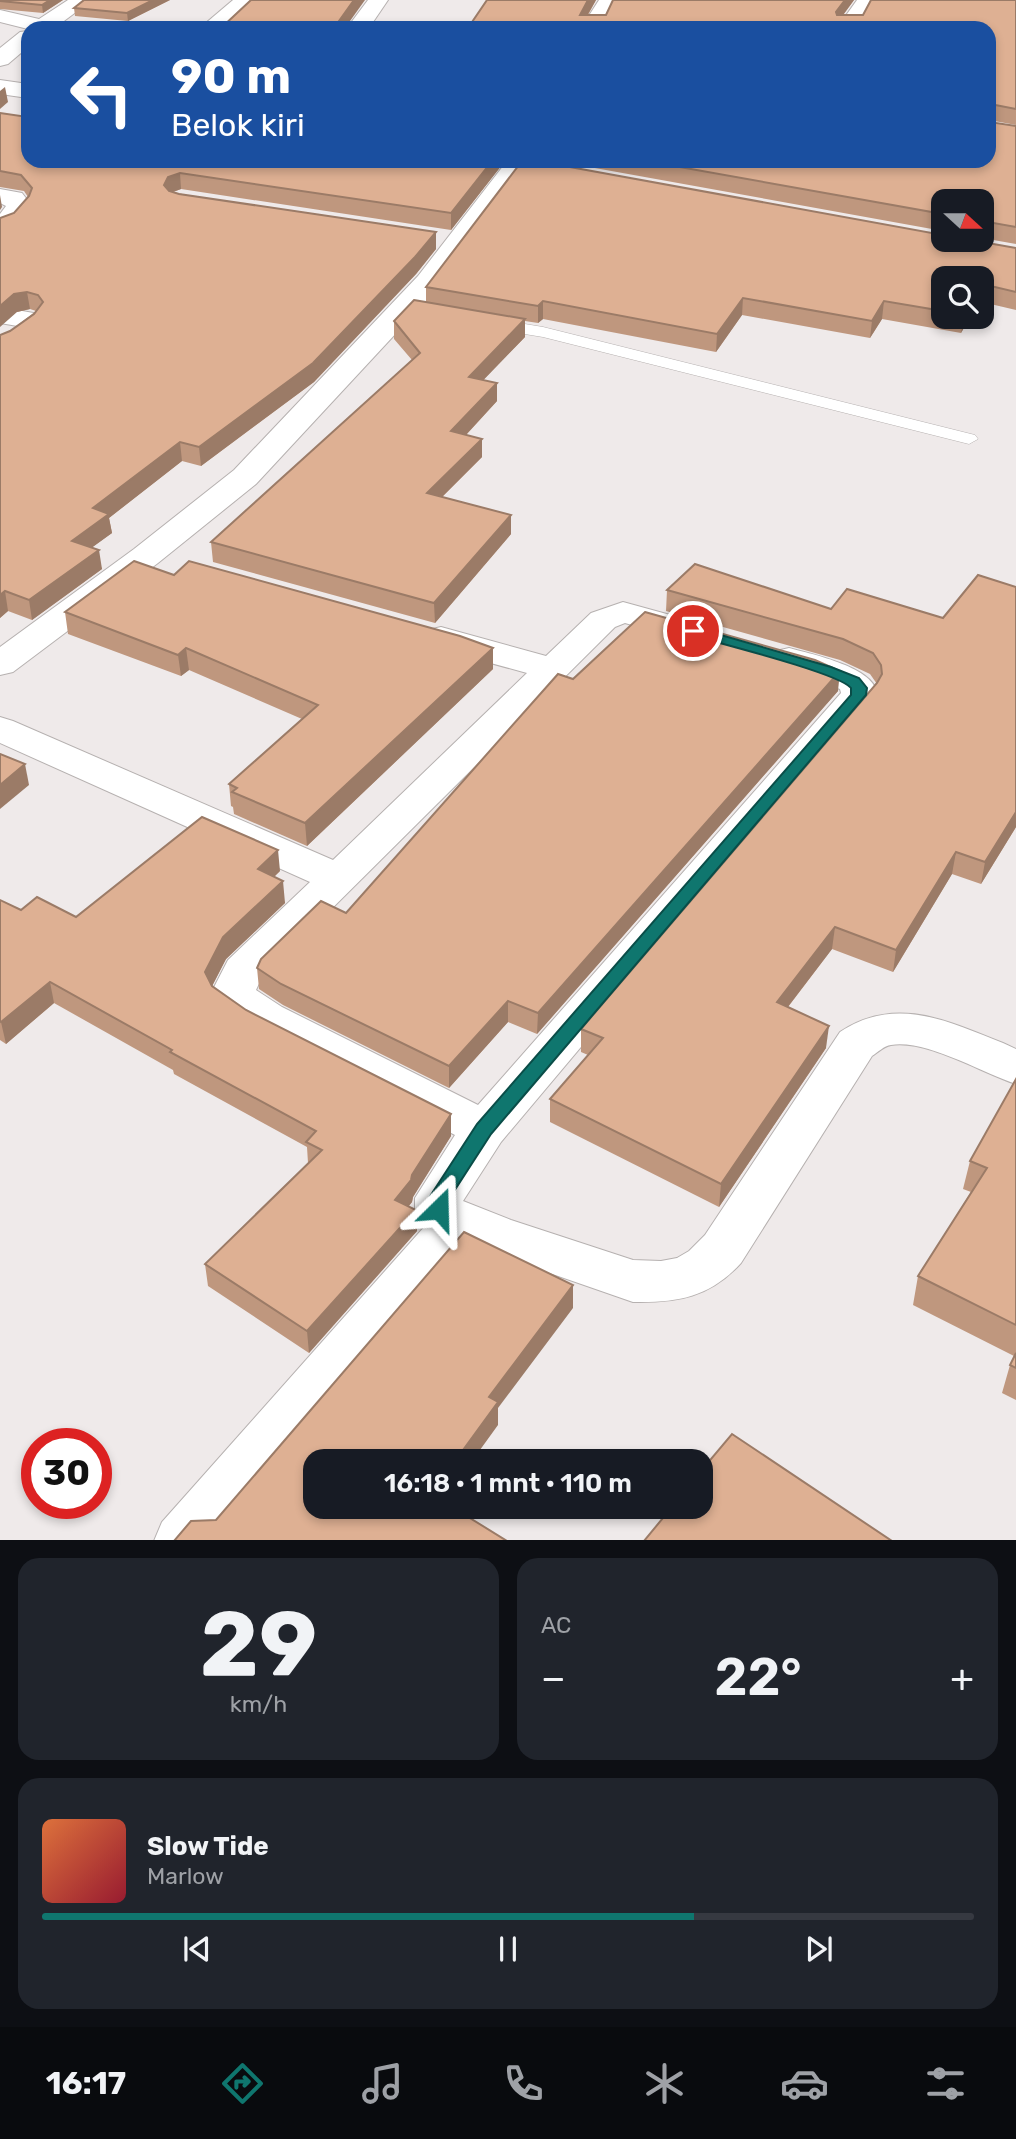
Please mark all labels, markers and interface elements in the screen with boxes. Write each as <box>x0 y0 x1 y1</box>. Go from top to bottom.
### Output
text: 90 m <box>171 47 291 105</box>
icon: left <box>56 49 147 140</box>
text: Belok kiri <box>171 106 305 144</box>
north arrow <box>931 189 994 252</box>
map controls <box>931 189 994 329</box>
button: search <box>931 266 994 329</box>
pin <box>663 601 723 661</box>
icon: arrive <box>674 612 712 650</box>
position arrow <box>402 1172 476 1246</box>
speed limit sign: 30 <box>21 1428 112 1519</box>
text: 16:18 · 1 mnt · 110 m <box>384 1468 632 1499</box>
text: 29 <box>200 1590 317 1698</box>
text: AC <box>541 1611 571 1639</box>
text: 22° <box>715 1646 802 1708</box>
text: − <box>541 1655 566 1701</box>
text: + <box>950 1655 974 1701</box>
text: km/h <box>230 1690 287 1718</box>
text: Slow Tide <box>147 1831 269 1862</box>
text: Marlow <box>147 1862 224 1890</box>
icon: previous <box>178 1930 216 1968</box>
icon: pause <box>489 1930 527 1968</box>
icon: next <box>800 1930 838 1968</box>
icon: directions <box>218 2059 267 2108</box>
icon: music <box>358 2059 407 2108</box>
icon: phone <box>499 2059 548 2108</box>
icon: climate <box>640 2059 689 2108</box>
icon: car <box>780 2059 829 2108</box>
icon: filters <box>921 2059 970 2108</box>
text: 16:17 <box>46 2064 126 2102</box>

